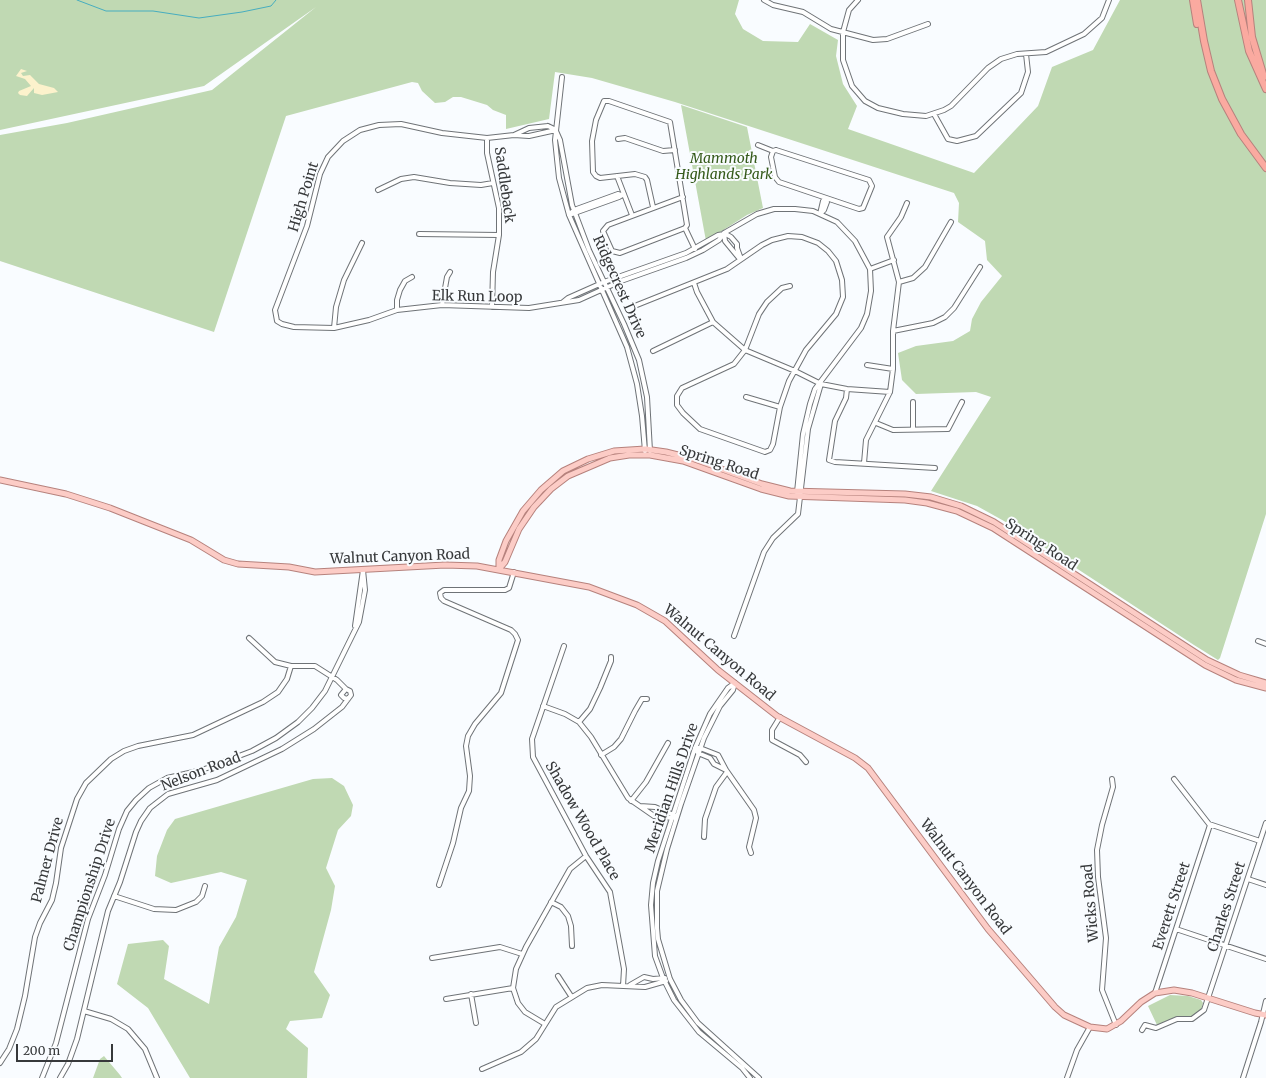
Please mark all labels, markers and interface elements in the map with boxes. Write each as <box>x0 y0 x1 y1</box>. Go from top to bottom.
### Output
street label: Saddleback <box>490 146 518 224</box>
park label: Mammoth Highlands Park <box>675 151 773 184</box>
street label: High Point <box>285 160 323 234</box>
street label: Ridgecrest Drive <box>589 233 649 341</box>
street label: Elk Run Loop <box>432 288 522 306</box>
street label: Spring Road <box>677 442 761 484</box>
street label: Spring Road <box>1002 516 1080 574</box>
street label: Walnut Canyon Road <box>330 546 470 568</box>
street label: Walnut Canyon Road <box>660 602 778 704</box>
street label: Meridian Hills Drive <box>642 721 702 855</box>
street label: Nelson Road <box>159 749 243 795</box>
street label: Shadow Wood Place <box>541 759 623 883</box>
street label: Palmer Drive <box>29 815 67 905</box>
street label: Walnut Canyon Road <box>916 816 1014 938</box>
street label: Championship Drive <box>61 817 119 953</box>
street label: Everett Street <box>1150 860 1194 952</box>
street label: Charles Street <box>1205 860 1249 954</box>
street label: Wicks Road <box>1079 863 1103 943</box>
scale bar <box>18 1036 115 1062</box>
text: 200 m <box>23 1043 60 1058</box>

